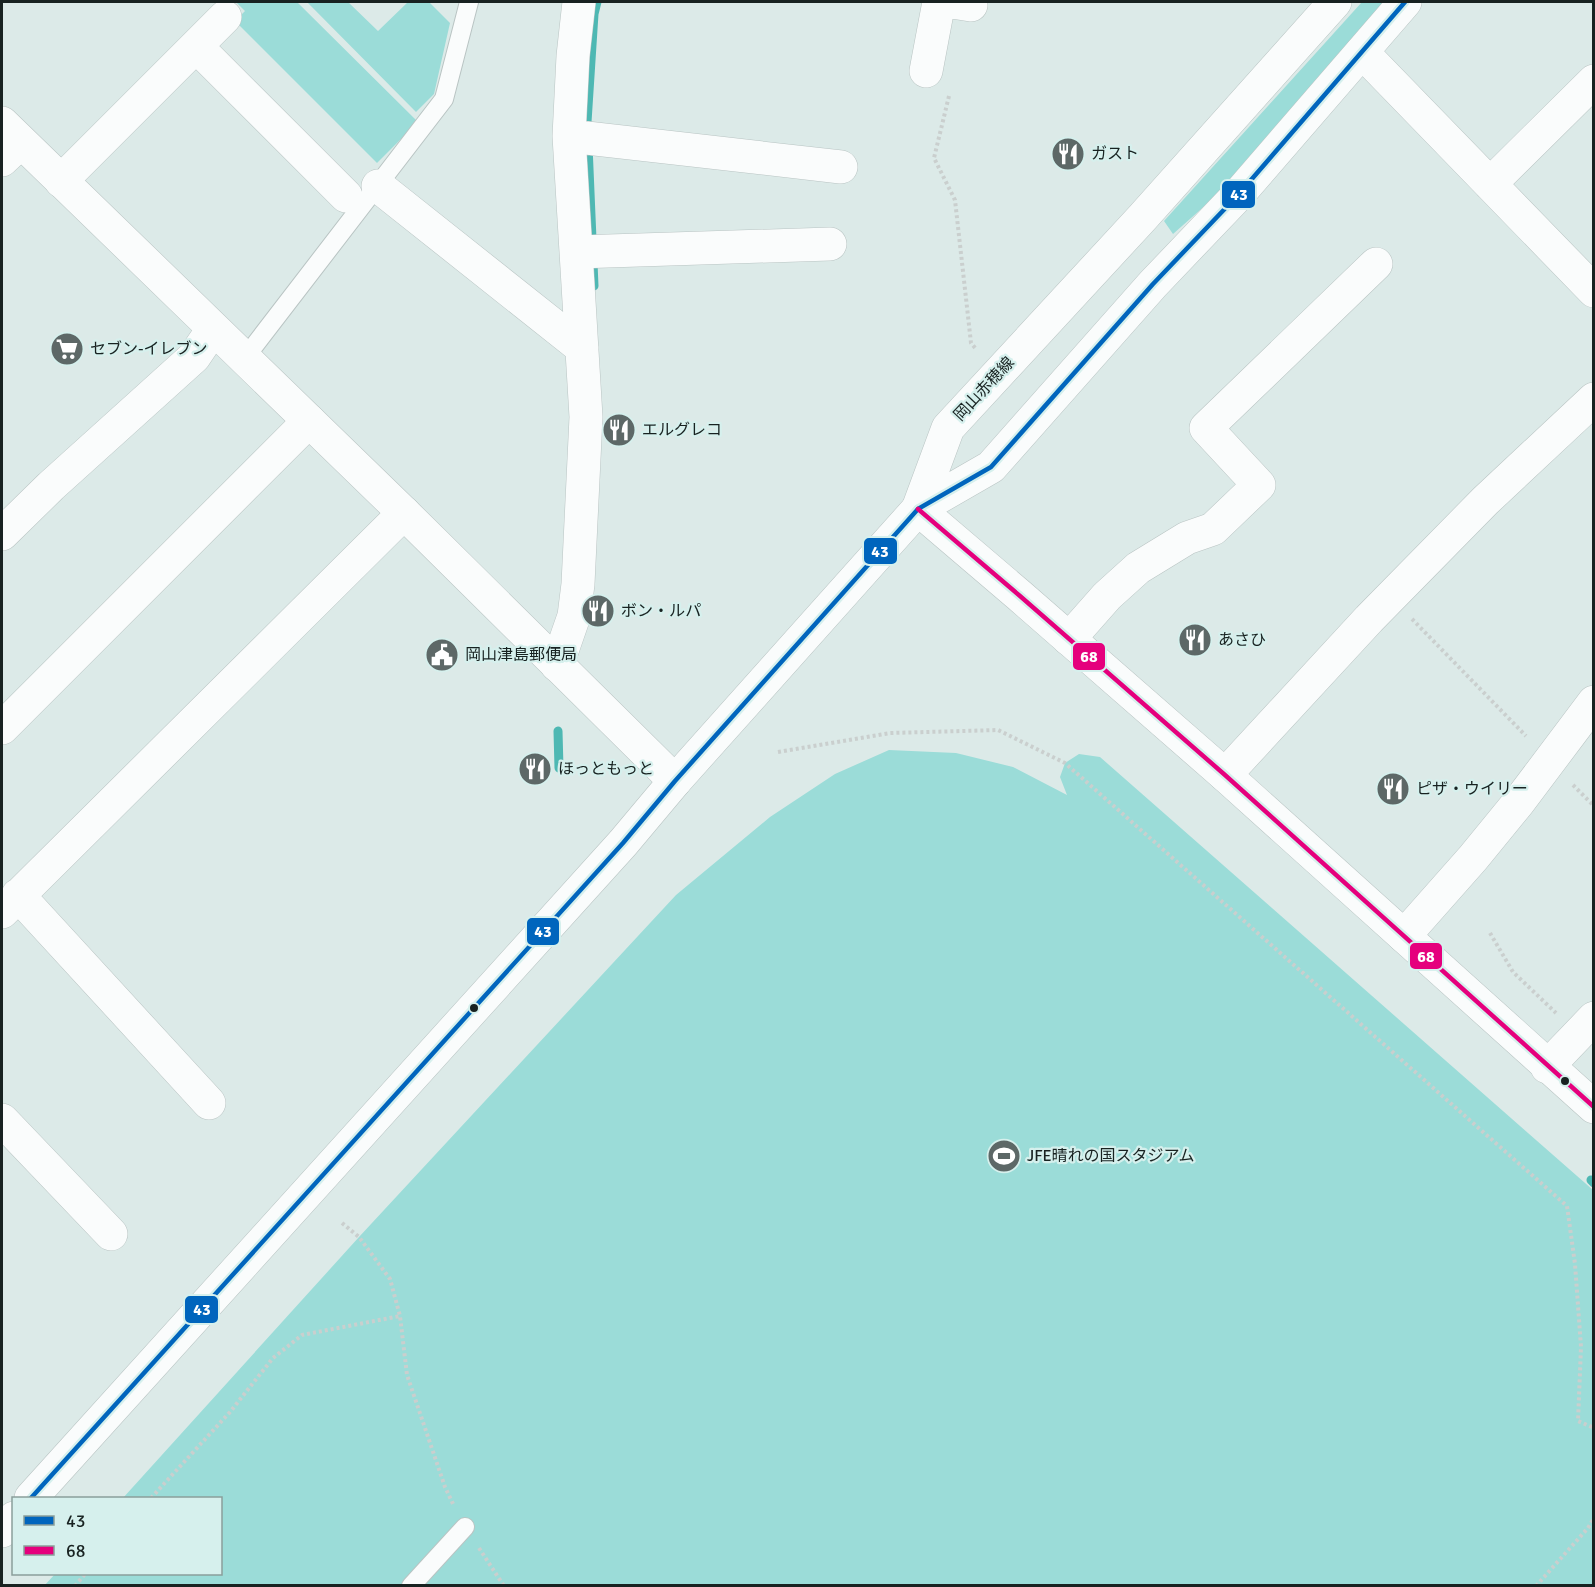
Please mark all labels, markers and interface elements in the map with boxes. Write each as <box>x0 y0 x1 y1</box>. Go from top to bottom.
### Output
restaurant icon: ガスト <box>1050 136 1086 172</box>
place label: ガスト <box>1091 144 1139 164</box>
line badge: 43 <box>1221 180 1256 209</box>
text: 43 <box>1230 185 1248 205</box>
supermarket icon: セブン-イレブン <box>49 331 85 367</box>
place label: セブン-イレブン <box>90 339 208 359</box>
street label: 岡山赤穂線 <box>949 353 1019 425</box>
restaurant icon: エルグレコ <box>601 412 637 448</box>
place label: エルグレコ <box>642 420 722 440</box>
line badge: 43 <box>863 537 898 565</box>
text: 43 <box>871 542 889 562</box>
restaurant icon: ボン・ルパ <box>580 593 616 629</box>
place label: ボン・ルパ <box>621 601 701 621</box>
restaurant icon: あさひ <box>1177 622 1213 658</box>
place label: あさひ <box>1218 630 1266 650</box>
public building icon: 岡山津島郵便局 <box>424 637 460 673</box>
line badge: 68 <box>1072 642 1106 671</box>
place label: 岡山津島郵便局 <box>465 645 577 665</box>
text: 68 <box>1080 647 1098 667</box>
restaurant icon: ほっともっと <box>517 751 553 787</box>
place label: ほっともっと <box>558 759 654 779</box>
restaurant icon: ピザ・ウイリー <box>1375 771 1411 807</box>
place label: ピザ・ウイリー <box>1416 779 1528 799</box>
line badge: 43 <box>526 917 560 946</box>
text: 43 <box>534 922 552 942</box>
line badge: 68 <box>1409 942 1443 970</box>
text: 68 <box>1417 947 1435 967</box>
unlabelled marker <box>468 1002 480 1014</box>
unlabelled marker <box>1559 1075 1571 1087</box>
sports icon: JFE晴れの国スタジアム <box>986 1138 1022 1174</box>
place label: JFE晴れの国スタジアム <box>1027 1146 1194 1166</box>
line badge: 43 <box>184 1295 219 1324</box>
text: 43 <box>193 1300 211 1320</box>
legend <box>12 1497 222 1575</box>
text: 43 <box>66 1510 85 1532</box>
text: 68 <box>66 1540 85 1562</box>

